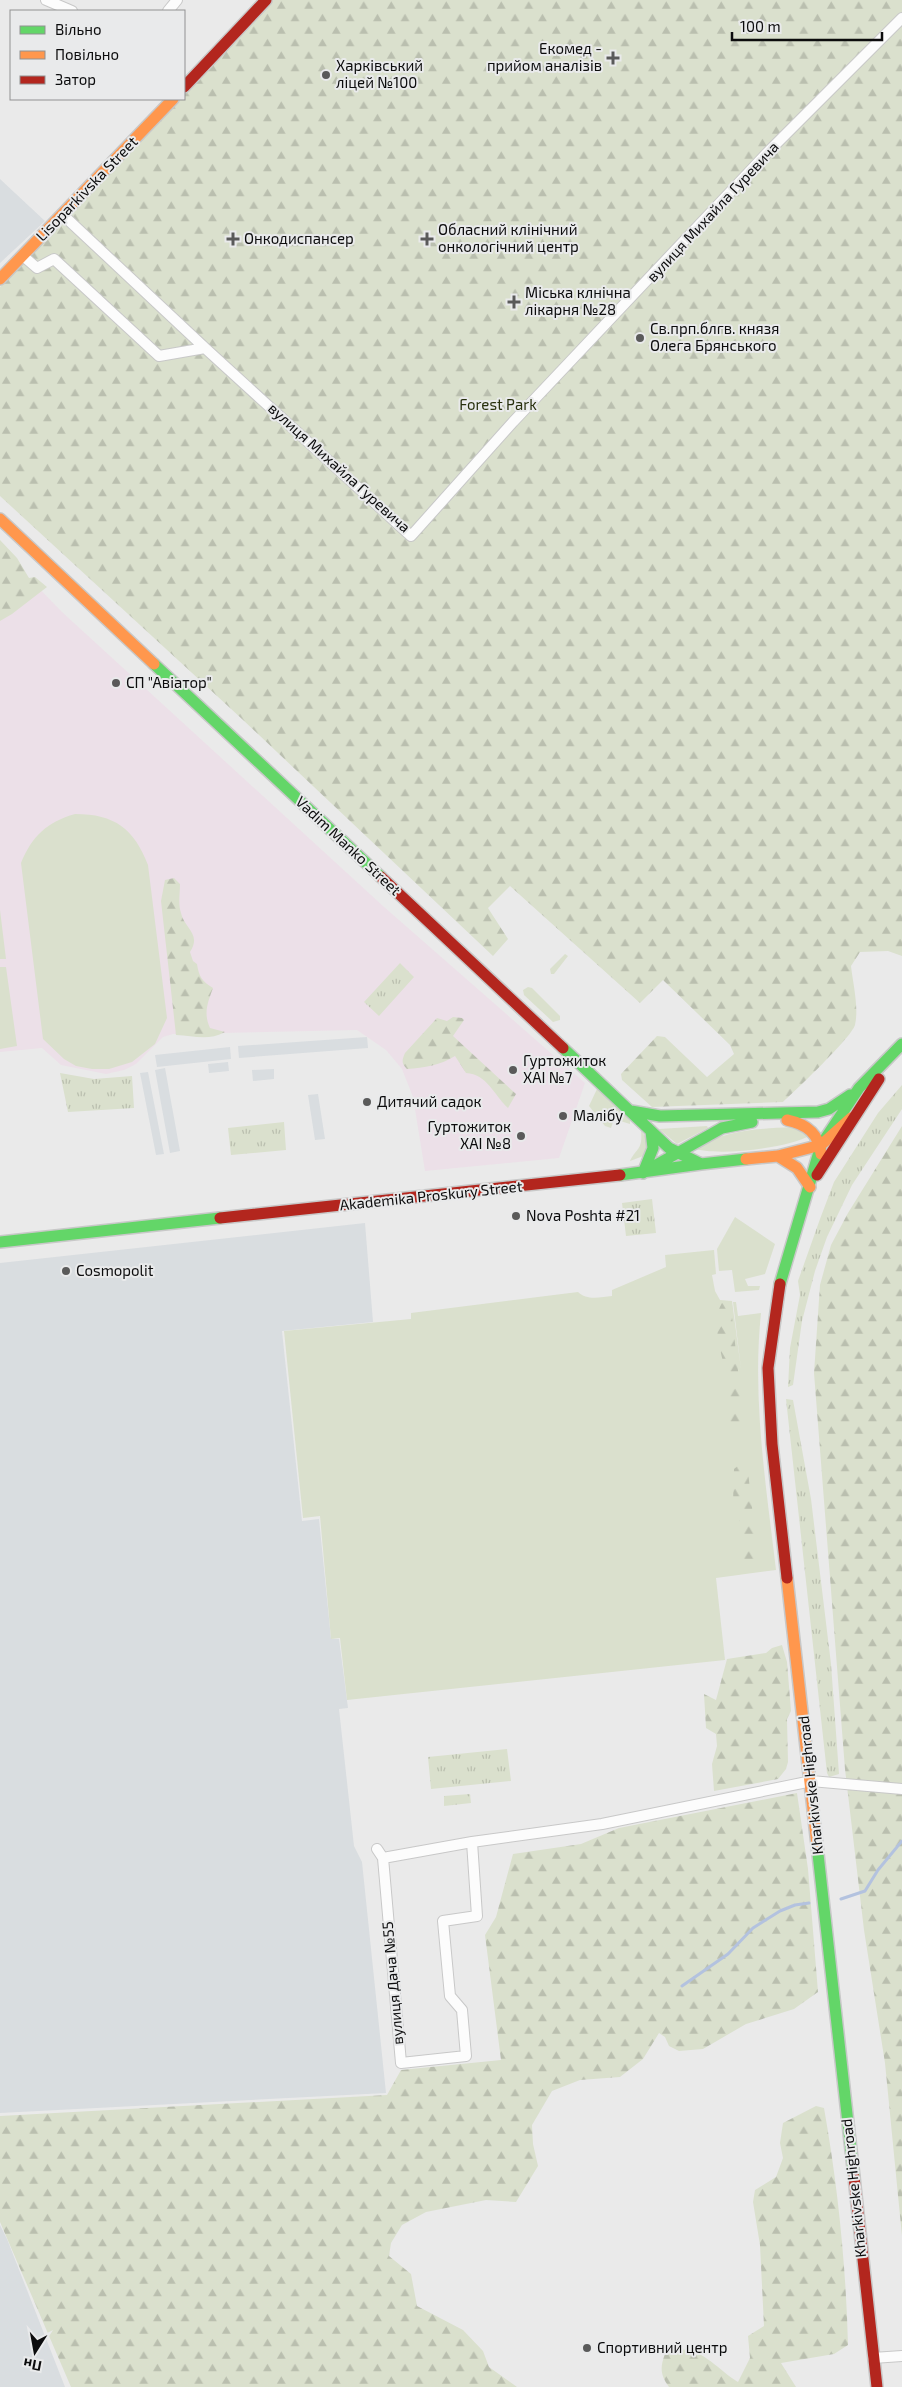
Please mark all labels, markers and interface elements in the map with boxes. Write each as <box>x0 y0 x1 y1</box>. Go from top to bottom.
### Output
legend <box>10 10 185 100</box>
scale bar <box>732 10 882 42</box>
text: 100 m <box>740 17 781 35</box>
text: Вільно <box>55 20 102 38</box>
place label: Екомед - прийом аналізів <box>487 39 602 74</box>
text: Повільно <box>55 45 119 63</box>
marker: Екомед - прийом аналізів <box>606 51 620 65</box>
place label: Харківський ліцей №100 <box>336 56 423 91</box>
marker: Харківський ліцей №100 <box>320 69 332 81</box>
text: Затор <box>55 70 96 88</box>
street label: Lisoparkivska Street <box>32 132 141 244</box>
street label: вулиця Михайла Гуревича <box>643 138 783 286</box>
place label: Обласний клінічний онкологічний центр <box>438 220 579 255</box>
place label: Онкодиспансер <box>244 229 354 247</box>
marker: Онкодиспансер <box>226 232 240 246</box>
marker: Обласний клінічний онкологічний центр <box>420 232 434 246</box>
place label: Міська клнічна лікарня №28 <box>525 283 631 318</box>
marker: Міська клнічна лікарня №28 <box>507 295 521 309</box>
place label: Cв.прп.блгв. князя Олега Брянського <box>650 319 779 354</box>
marker: Cв.прп.блгв. князя Олега Брянського <box>634 332 646 344</box>
park label: Forest Park <box>459 395 537 413</box>
street label: вулиця Михайла Гуревича <box>264 399 414 537</box>
place label: СП "Авіатор" <box>126 673 212 691</box>
marker: СП "Авіатор" <box>110 677 122 689</box>
street label: Vadim Manko Street <box>293 792 405 899</box>
place label: Гуртожиток ХАІ №7 <box>523 1051 606 1086</box>
marker: Гуртожиток ХАІ №7 <box>507 1064 519 1076</box>
place label: Дитячий садок <box>377 1092 482 1110</box>
marker: Дитячий садок <box>361 1096 373 1108</box>
place label: Малібу <box>573 1106 623 1125</box>
marker: Малібу <box>557 1110 569 1122</box>
place label: Гуртожиток ХАІ №8 <box>428 1117 511 1152</box>
marker: Гуртожиток ХАІ №8 <box>515 1130 527 1142</box>
street label: Akademika Proskury Street <box>339 1176 523 1214</box>
place label: Nova Poshta #21 <box>526 1206 640 1224</box>
marker: Nova Poshta #21 <box>510 1210 522 1222</box>
place label: Cosmopolit <box>76 1261 154 1279</box>
marker: Cosmopolit <box>60 1265 72 1277</box>
street label: Kharkivske Highroad <box>794 1715 826 1855</box>
street label: вулиця Дача №55 <box>378 1921 407 2045</box>
street label: Kharkivske Highroad <box>837 2118 869 2258</box>
north arrow <box>10 2327 60 2377</box>
place label: Спортивний центр <box>597 2338 727 2356</box>
marker: Спортивний центр <box>581 2342 593 2354</box>
text: Пн <box>22 2355 43 2375</box>

